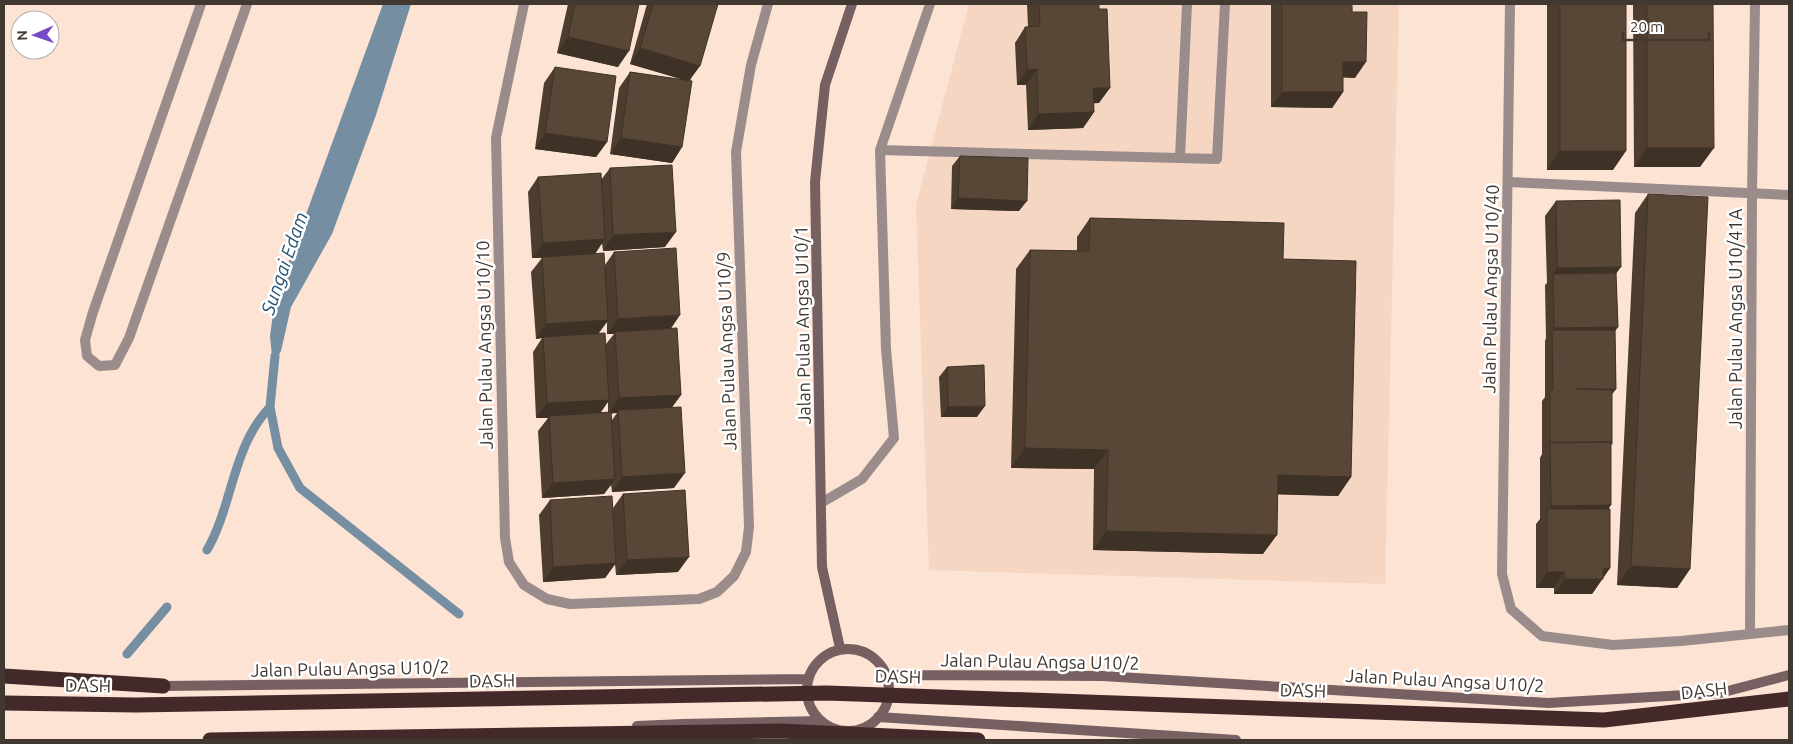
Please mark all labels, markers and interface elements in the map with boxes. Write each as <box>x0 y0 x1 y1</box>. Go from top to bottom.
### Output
north arrow <box>10 10 60 60</box>
scale bar <box>1623 10 1709 42</box>
text: 20 m <box>1630 18 1663 35</box>
text: N <box>14 30 30 41</box>
street label: Jalan Pulau Angsa U10/40 <box>1478 184 1502 394</box>
street label: Jalan Pulau Angsa U10/41A <box>1725 208 1745 429</box>
water label: Sungai Edam <box>256 209 312 318</box>
street label: Jalan Pulau Angsa U10/1 <box>790 225 814 425</box>
street label: Jalan Pulau Angsa U10/10 <box>472 240 496 450</box>
street label: Jalan Pulau Angsa U10/9 <box>713 251 739 451</box>
street label: Jalan Pulau Angsa U10/2 <box>940 649 1140 673</box>
street label: Jalan Pulau Angsa U10/2 <box>250 656 450 680</box>
street label: DASH <box>874 665 922 687</box>
street label: Jalan Pulau Angsa U10/2 <box>1345 665 1545 695</box>
street label: DASH <box>469 670 515 690</box>
street label: DASH <box>65 675 111 695</box>
street label: DASH <box>1680 678 1728 702</box>
street label: DASH <box>1279 679 1327 701</box>

